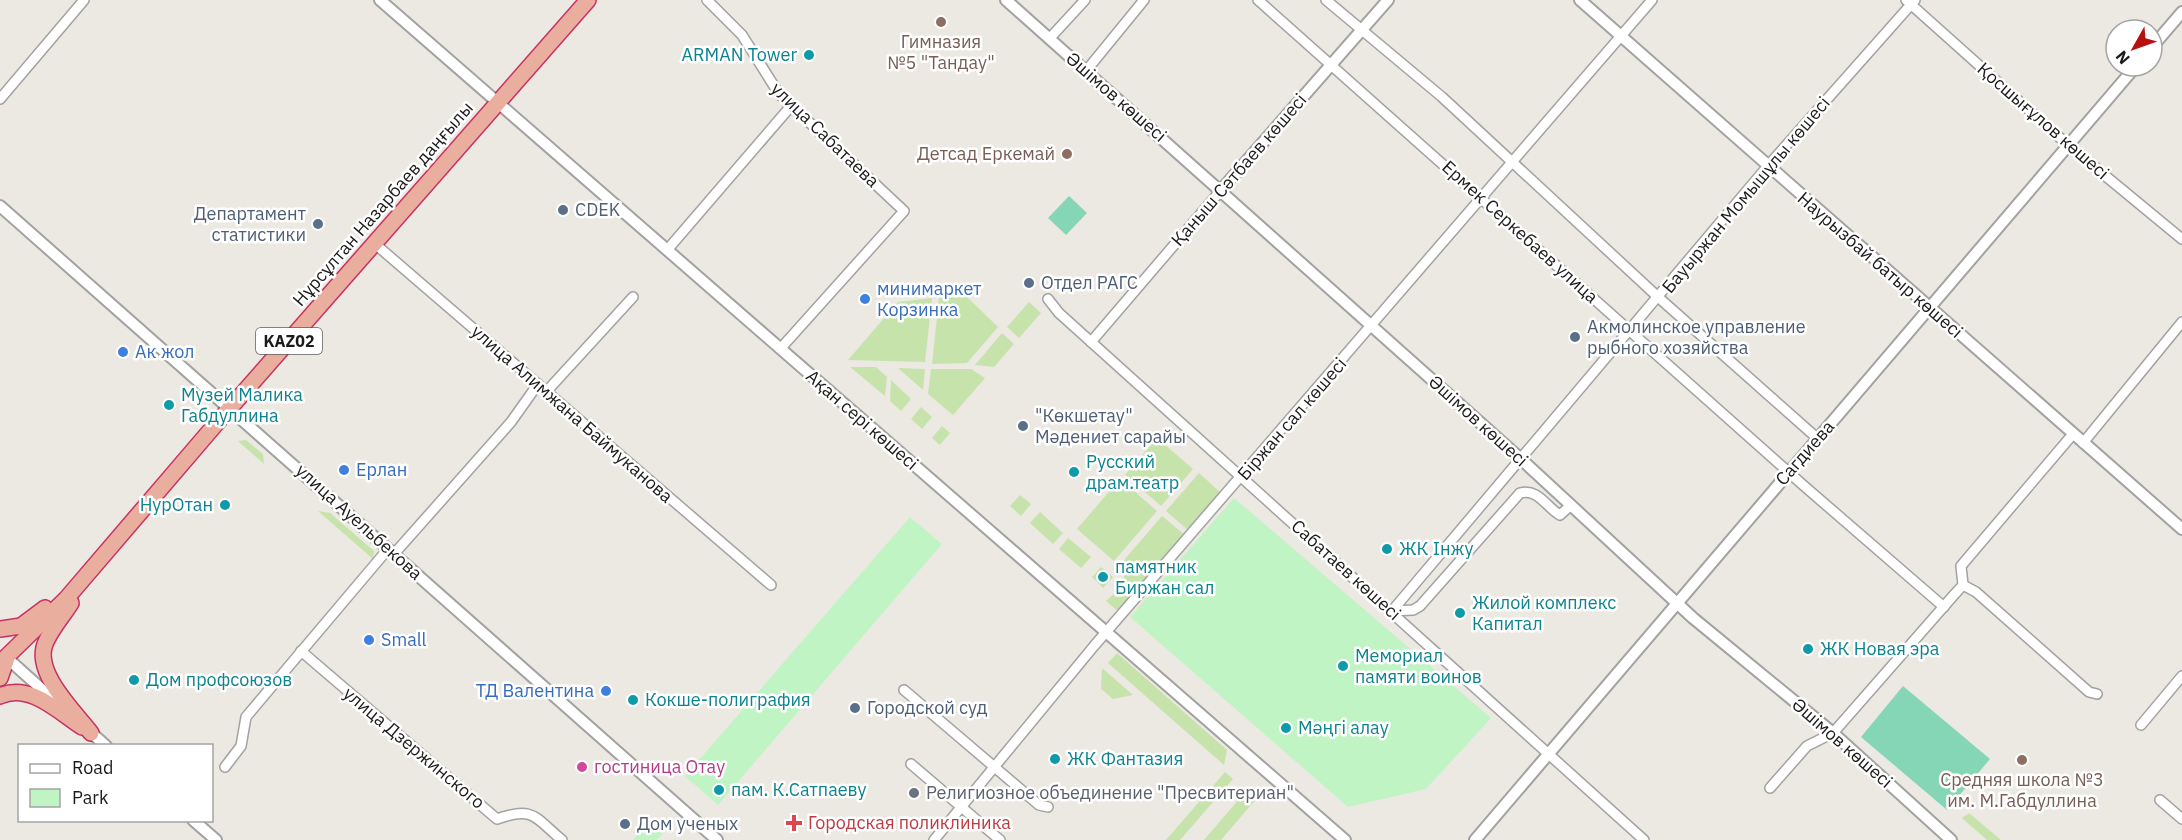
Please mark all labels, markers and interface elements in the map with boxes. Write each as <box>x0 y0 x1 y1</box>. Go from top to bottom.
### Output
marker: Гимназия №5 "Тандау" <box>934 15 948 29</box>
north arrow <box>2104 18 2164 78</box>
place label: Гимназия №5 "Тандау" <box>887 30 995 74</box>
place label: ARMAN Tower <box>681 43 797 66</box>
street label: Әшімов көшесі <box>1061 47 1171 147</box>
text: N <box>2111 47 2134 69</box>
marker: ARMAN Tower <box>802 48 816 62</box>
street label: Қосшығұлов көшесі <box>1973 57 2114 184</box>
street label: улица Сабатаева <box>766 77 885 192</box>
street label: Қаныш Сәтбаев көшесі <box>1166 89 1311 251</box>
street label: Бауыржан Момышұлы көшесі <box>1657 92 1835 298</box>
street label: Нұрсұлтан Назарбаев даңғылы <box>287 97 478 311</box>
place label: Детсад Еркемай <box>917 142 1055 165</box>
marker: Детсад Еркемай <box>1060 147 1074 161</box>
street label: Ермек Серкебаев улица <box>1437 155 1604 308</box>
street label: Наурызбай батыр көшесі <box>1793 187 1968 343</box>
place label: CDEK <box>575 198 621 221</box>
place label: Департамент статистики <box>194 202 307 246</box>
marker: CDEK <box>556 203 570 217</box>
marker: Департамент статистики <box>311 217 325 231</box>
place label: Отдел РАГС <box>1041 271 1138 294</box>
marker: Отдел РАГС <box>1022 276 1036 290</box>
place label: минимаркет Корзинка <box>877 277 982 321</box>
marker: минимаркет Корзинка <box>858 292 872 306</box>
place label: Акмолинское управление рыбного хозяйства <box>1587 315 1806 359</box>
street label: улица Алимжана Баймуканова <box>467 320 678 508</box>
road number: KАZ02 <box>256 328 322 354</box>
marker: Акмолинское управление рыбного хозяйства <box>1568 330 1582 344</box>
place label: Ак жол <box>135 340 194 363</box>
marker: Ак жол <box>116 345 130 359</box>
street label: Біржан сал көшесі <box>1232 353 1351 485</box>
street label: Ақан сері көшесі <box>801 365 923 475</box>
street label: Әшімов көшесі <box>1424 370 1533 471</box>
place label: Музей Малика Габдуллина <box>181 383 303 427</box>
marker: Музей Малика Габдуллина <box>162 398 176 412</box>
place label: "Көкшетау" Мәдениет сарайы <box>1035 404 1186 448</box>
street label: Сагдиева <box>1770 415 1839 490</box>
marker: "Көкшетау" Мәдениет сарайы <box>1016 419 1030 433</box>
place label: Русский драм.театр <box>1086 450 1179 494</box>
place label: Ерлан <box>356 458 407 481</box>
street label: улица Ауельбекова <box>291 459 428 585</box>
marker: Ерлан <box>337 463 351 477</box>
marker: Русский драм.театр <box>1067 465 1081 479</box>
place label: НурОтан <box>140 493 213 516</box>
marker: НурОтан <box>218 498 232 512</box>
street label: Сабатаев көшесі <box>1287 514 1406 625</box>
place label: ЖК Інжу <box>1399 537 1473 560</box>
marker: ЖК Інжу <box>1380 542 1394 556</box>
place label: памятник Биржан сал <box>1115 555 1214 599</box>
marker: памятник Биржан сал <box>1096 570 1110 584</box>
place label: Жилой комплекс Капитал <box>1472 591 1616 635</box>
marker: Жилой комплекс Капитал <box>1453 606 1467 620</box>
place label: Small <box>381 628 427 651</box>
marker: Small <box>362 633 376 647</box>
place label: ЖК Новая эра <box>1820 637 1940 660</box>
marker: ЖК Новая эра <box>1801 642 1815 656</box>
place label: Мемориал памяти воинов <box>1355 644 1482 688</box>
marker: Мемориал памяти воинов <box>1336 659 1350 673</box>
place label: Дом профсоюзов <box>146 668 292 691</box>
marker: Дом профсоюзов <box>127 673 141 687</box>
place label: ТД Валентина <box>476 679 594 702</box>
street label: улица Дзержинского <box>339 682 490 814</box>
marker: ТД Валентина <box>599 684 613 698</box>
place label: Кокше-полиграфия <box>645 688 811 711</box>
marker: Кокше-полиграфия <box>626 693 640 707</box>
street label: Әшімов көшесі <box>1787 693 1897 793</box>
place label: Городской суд <box>867 696 988 719</box>
marker: Городской суд <box>848 701 862 715</box>
place label: Мәңгі алау <box>1298 716 1389 739</box>
marker: Мәңгі алау <box>1279 721 1293 735</box>
legend <box>18 744 213 822</box>
place label: ЖК Фантазия <box>1067 747 1183 770</box>
marker: ЖК Фантазия <box>1048 752 1062 766</box>
marker: Средняя школа №3 им. М.Габдуллина <box>2015 753 2029 767</box>
place label: гостиница Отау <box>594 755 725 778</box>
text: Road <box>72 756 113 779</box>
marker: гостиница Отау <box>575 760 589 774</box>
place label: Средняя школа №3 им. М.Габдуллина <box>1940 768 2104 812</box>
place label: пам. К.Сатпаеву <box>731 778 867 801</box>
place label: Религиозное объединение "Пресвитериан" <box>926 781 1294 804</box>
marker: пам. К.Сатпаеву <box>712 783 726 797</box>
text: Park <box>72 786 109 809</box>
marker: Религиозное объединение "Пресвитериан" <box>907 786 921 800</box>
place label: Городская поликлиника <box>808 811 1011 834</box>
place label: Дом ученых <box>637 812 738 835</box>
marker: Городская поликлиника <box>785 814 803 832</box>
marker: Дом ученых <box>618 817 632 831</box>

